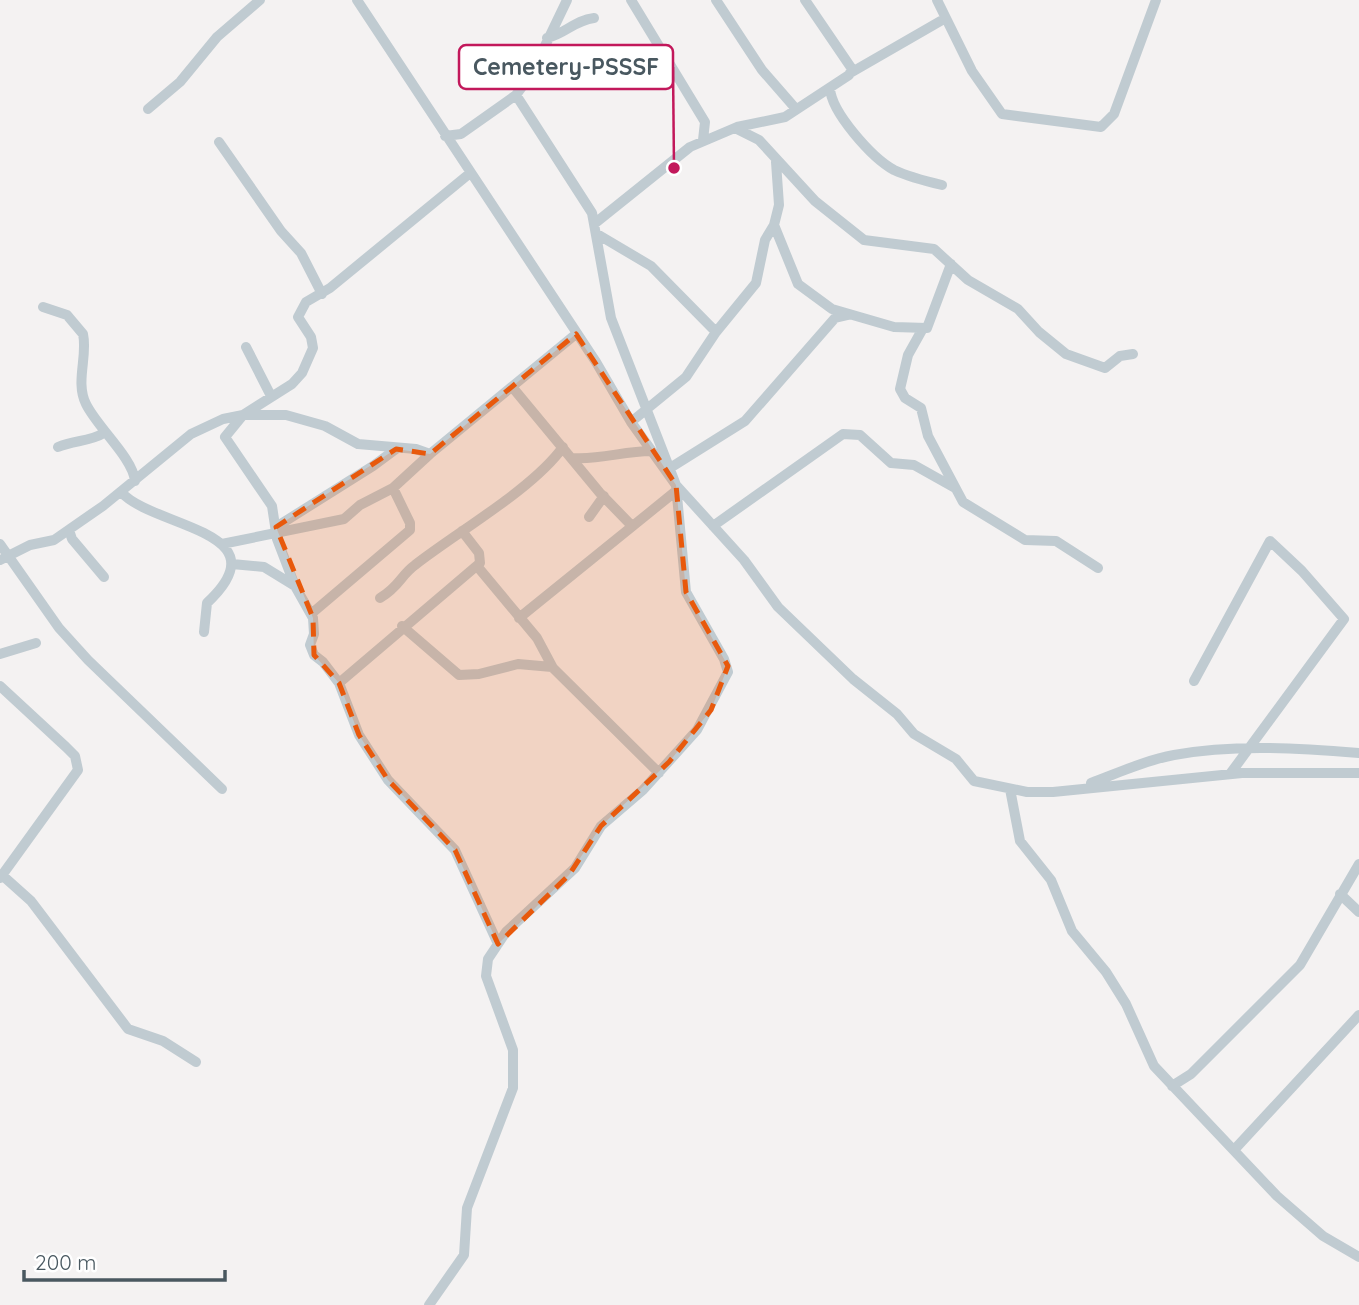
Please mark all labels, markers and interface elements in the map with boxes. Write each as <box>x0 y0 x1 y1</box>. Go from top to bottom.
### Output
callout: Cemetery-PSSSF <box>459 45 673 89</box>
text: Cemetery-PSSSF <box>473 52 659 81</box>
scale bar <box>24 1238 226 1282</box>
text: 200 m <box>35 1249 97 1275</box>

